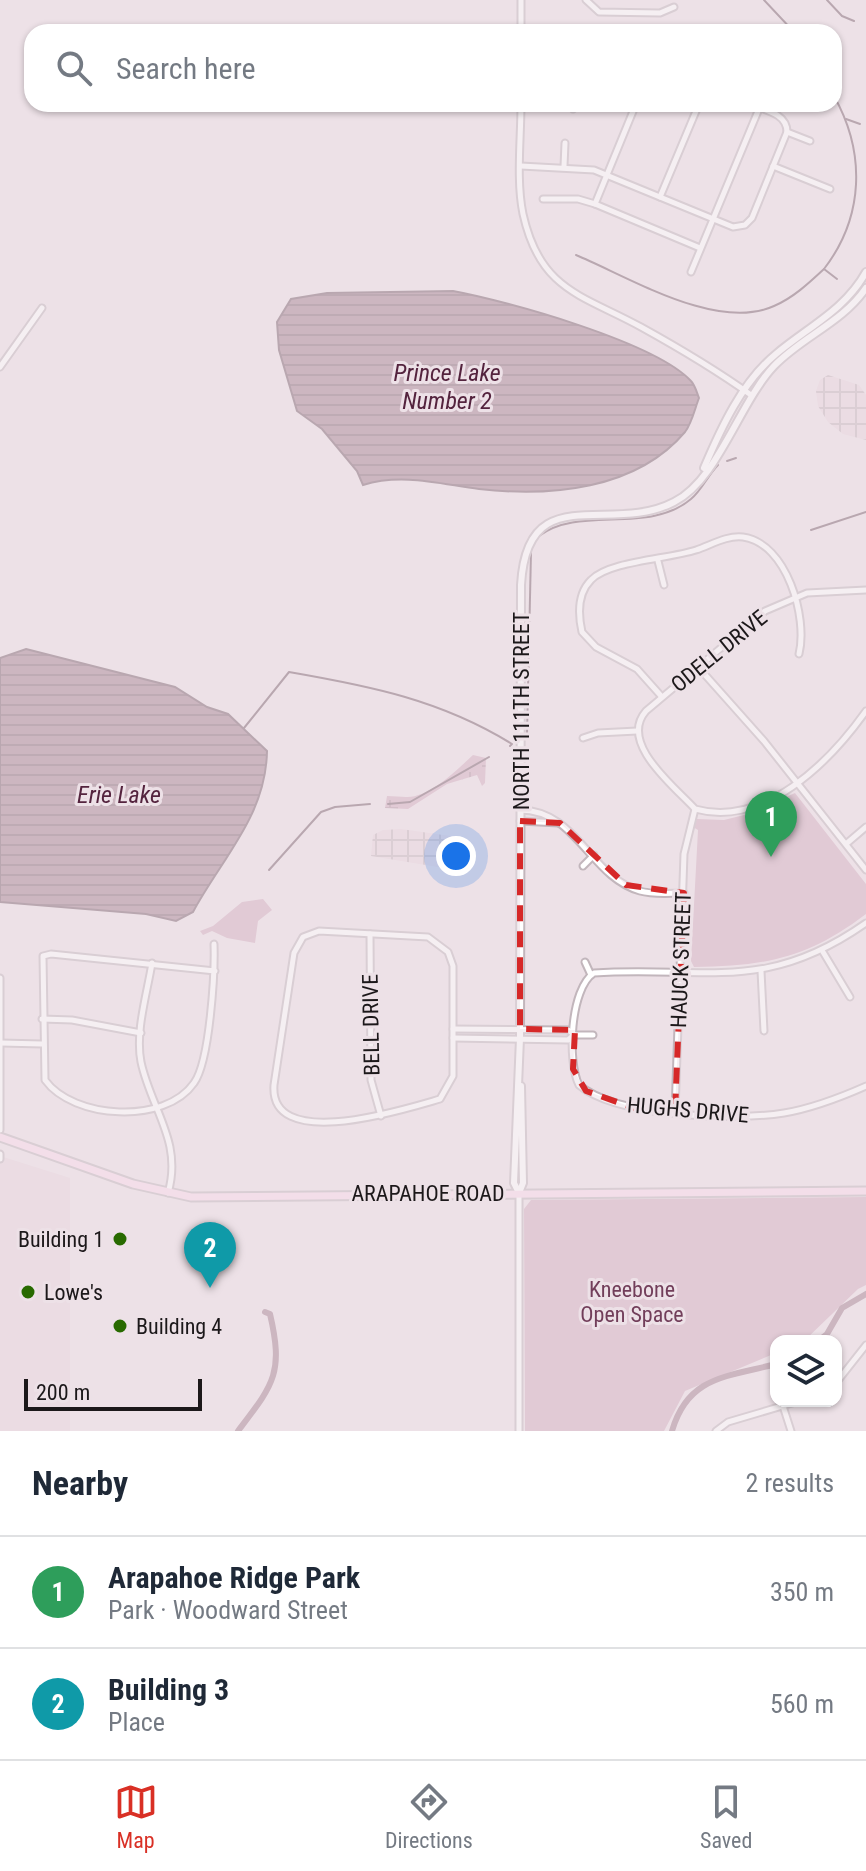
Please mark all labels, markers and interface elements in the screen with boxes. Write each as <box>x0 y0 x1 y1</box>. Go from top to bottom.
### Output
search box <box>24 24 842 112</box>
icon: search <box>52 46 96 90</box>
text: Search here <box>116 51 256 86</box>
water label: Prince Lake Number 2 <box>393 359 501 415</box>
street label: ODELL DRIVE <box>666 605 772 697</box>
street label: NORTH 111TH STREET <box>509 612 534 810</box>
water label: Erie Lake <box>77 781 161 809</box>
pin: 1 <box>745 791 797 857</box>
your location <box>436 836 476 876</box>
street label: HAUCK STREET <box>666 891 696 1029</box>
street label: BELL DRIVE <box>358 974 384 1076</box>
street label: HUGHS DRIVE <box>626 1092 750 1128</box>
street label: ARAPAHOE ROAD <box>351 1181 505 1206</box>
pin: 2 <box>184 1222 236 1288</box>
place label: Building 1 <box>18 1227 104 1252</box>
marker: Building 1 <box>111 1230 129 1248</box>
park label: Kneebone Open Space <box>580 1277 684 1327</box>
place label: Lowe's <box>44 1280 103 1305</box>
marker: Lowe's <box>19 1283 37 1301</box>
place label: Building 4 <box>136 1314 222 1339</box>
marker: Building 4 <box>111 1317 129 1335</box>
map controls <box>770 1335 842 1407</box>
button: layers <box>770 1335 842 1407</box>
scale bar <box>24 1375 202 1411</box>
text: 200 m <box>36 1380 90 1405</box>
text: Nearby <box>32 1463 128 1503</box>
text: 2 results <box>745 1468 834 1498</box>
text: Arapahoe Ridge Park <box>108 1560 360 1595</box>
text: 1 <box>51 1577 65 1607</box>
text: 350 m <box>770 1577 834 1607</box>
text: Park · Woodward Street <box>108 1595 348 1625</box>
text: Building 3 <box>108 1672 229 1707</box>
text: 2 <box>51 1689 65 1719</box>
text: 560 m <box>770 1689 834 1719</box>
text: Place <box>108 1707 165 1737</box>
tab: Map <box>114 1780 158 1853</box>
tab: Directions <box>385 1780 473 1853</box>
tab: Saved <box>700 1780 752 1853</box>

